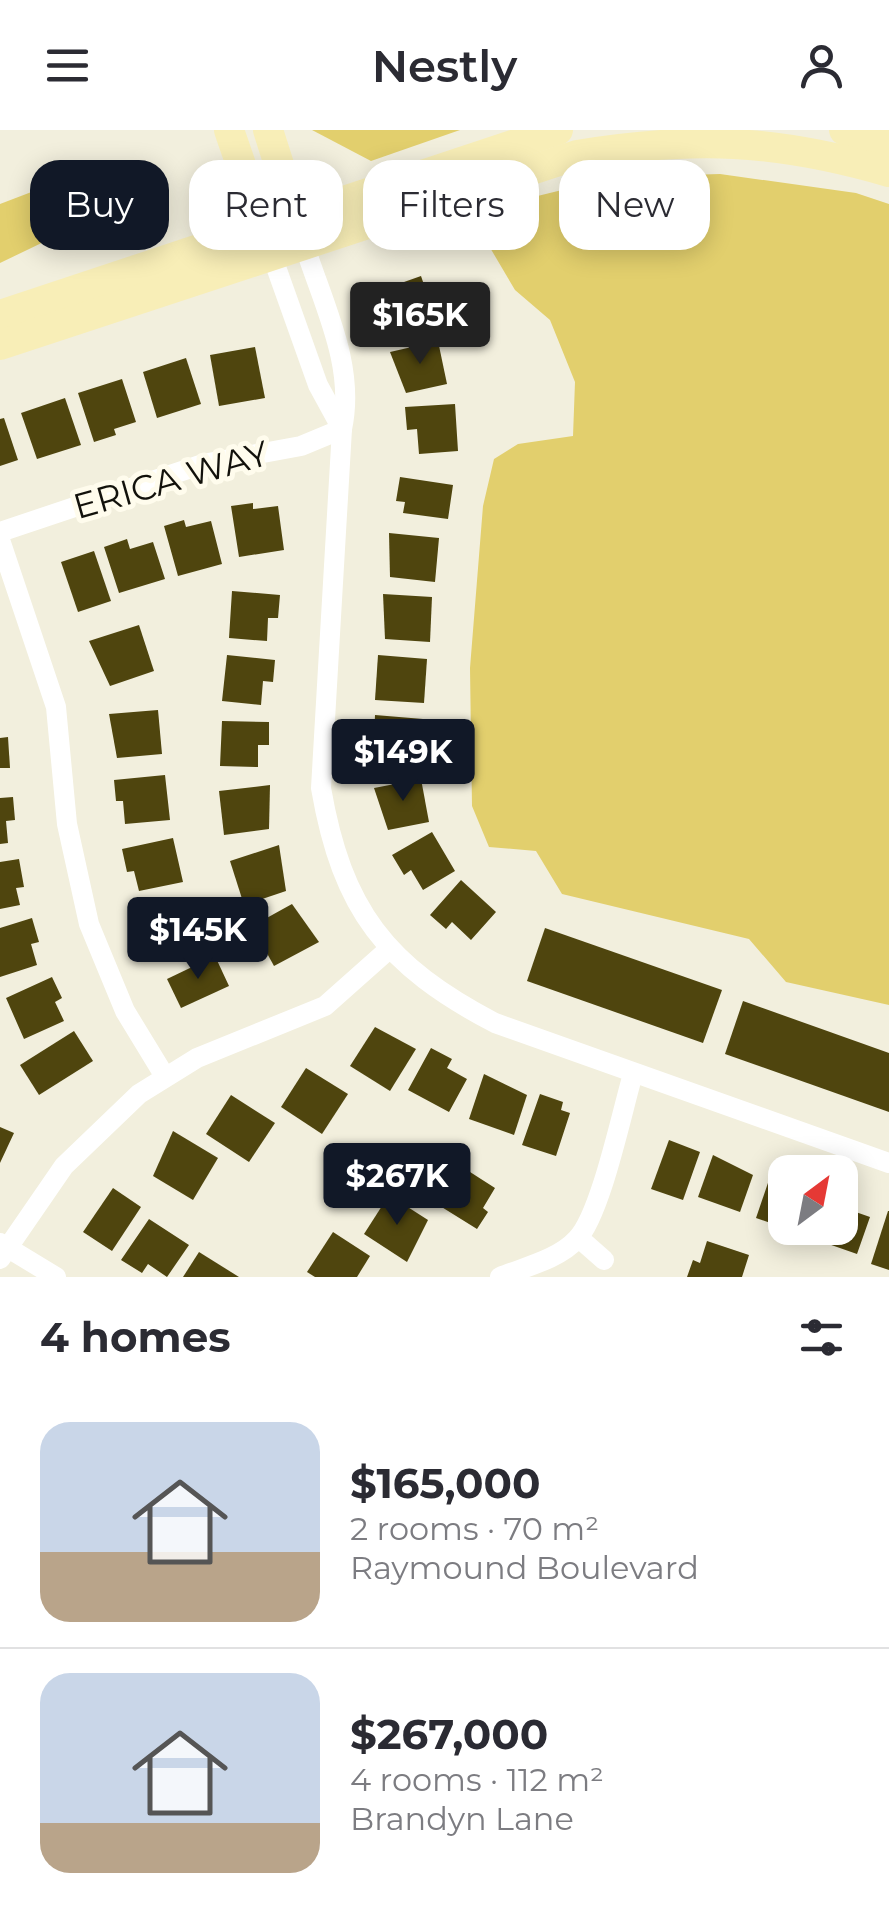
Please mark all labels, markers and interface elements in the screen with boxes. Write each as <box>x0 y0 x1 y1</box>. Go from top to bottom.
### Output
icon: menu <box>40 38 95 93</box>
text: Nestly <box>372 38 517 93</box>
icon: person <box>794 38 849 93</box>
chip: Buy <box>30 160 169 250</box>
chip: Rent <box>189 160 343 250</box>
chip: Filters <box>363 160 539 250</box>
chip: New <box>559 160 710 250</box>
pin: $165K <box>350 282 490 367</box>
text: $165K <box>372 295 468 334</box>
street label: ERICA WAY <box>68 431 274 528</box>
pin: $149K <box>333 719 473 804</box>
text: $149K <box>354 732 452 771</box>
pin: $145K <box>128 897 268 982</box>
text: $145K <box>149 910 247 949</box>
pin: $267K <box>327 1143 467 1228</box>
north arrow <box>768 1155 858 1245</box>
map controls <box>768 1155 858 1245</box>
text: $267K <box>345 1156 449 1195</box>
icon: filters <box>794 1310 849 1365</box>
text: 4 homes <box>40 1311 231 1363</box>
text: $165,000 <box>350 1457 541 1509</box>
icon: home <box>120 1462 240 1582</box>
text: 2 rooms · 70 m² <box>350 1509 599 1548</box>
text: Raymound Boulevard <box>350 1548 699 1587</box>
text: $267,000 <box>350 1708 548 1760</box>
icon: home <box>120 1713 240 1833</box>
text: 4 rooms · 112 m² <box>350 1760 604 1799</box>
text: Brandyn Lane <box>350 1799 574 1838</box>

